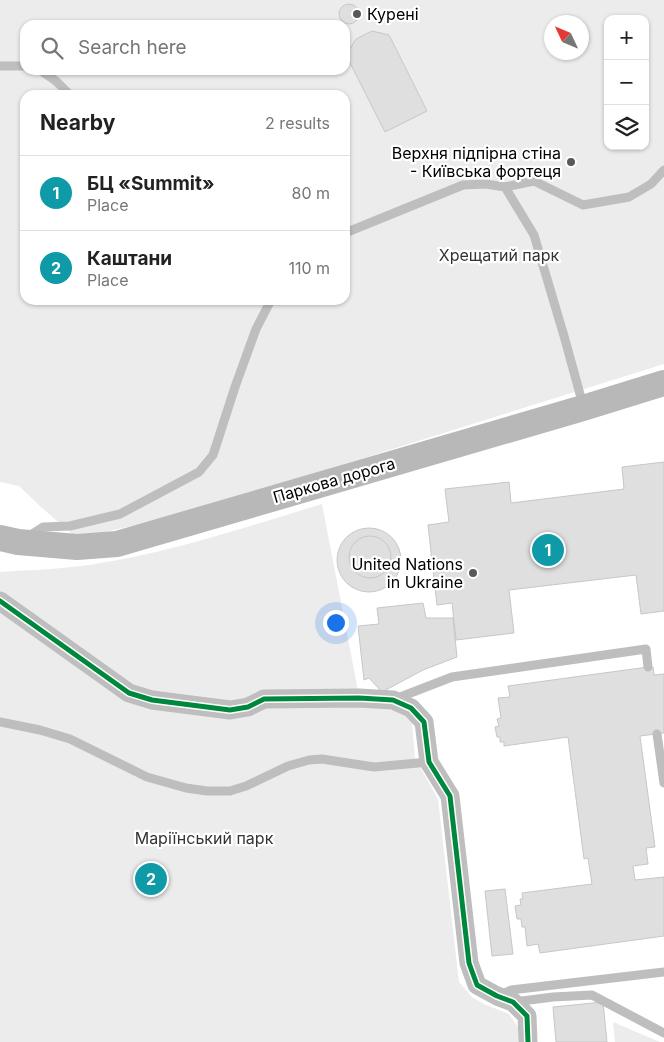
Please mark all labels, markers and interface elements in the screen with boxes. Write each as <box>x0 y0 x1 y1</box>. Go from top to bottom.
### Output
place label: Курені <box>367 4 419 24</box>
marker: Курені <box>351 8 363 20</box>
north arrow <box>544 15 589 60</box>
map controls <box>604 15 649 150</box>
button: + <box>604 15 649 60</box>
search box <box>20 20 350 75</box>
icon: search <box>38 34 66 62</box>
text: Search here <box>78 36 187 59</box>
button: − <box>604 60 649 105</box>
button: layers <box>604 105 649 150</box>
text: Nearby <box>40 110 115 135</box>
text: 2 results <box>265 113 330 133</box>
place label: Верхня підпірна стіна - Київська фортеця <box>392 143 561 181</box>
marker: Верхня підпірна стіна - Київська фортеця <box>565 156 577 168</box>
text: БЦ «Summit» <box>87 172 215 195</box>
text: 1 <box>53 183 59 203</box>
text: 80 m <box>291 183 330 203</box>
text: Place <box>87 195 129 215</box>
park label: Хрещатий парк <box>439 245 560 265</box>
text: Каштани <box>87 247 172 270</box>
text: 2 <box>51 258 61 278</box>
text: 110 m <box>288 258 330 278</box>
text: Place <box>87 270 129 290</box>
street label: Паркова дорога <box>271 453 397 507</box>
pin: 1 <box>532 531 564 569</box>
place label: United Nations in Ukraine <box>351 554 463 592</box>
marker: United Nations in Ukraine <box>467 567 479 579</box>
your location <box>323 610 349 636</box>
park label: Маріїнський парк <box>135 828 274 848</box>
pin: 2 <box>135 860 167 898</box>

